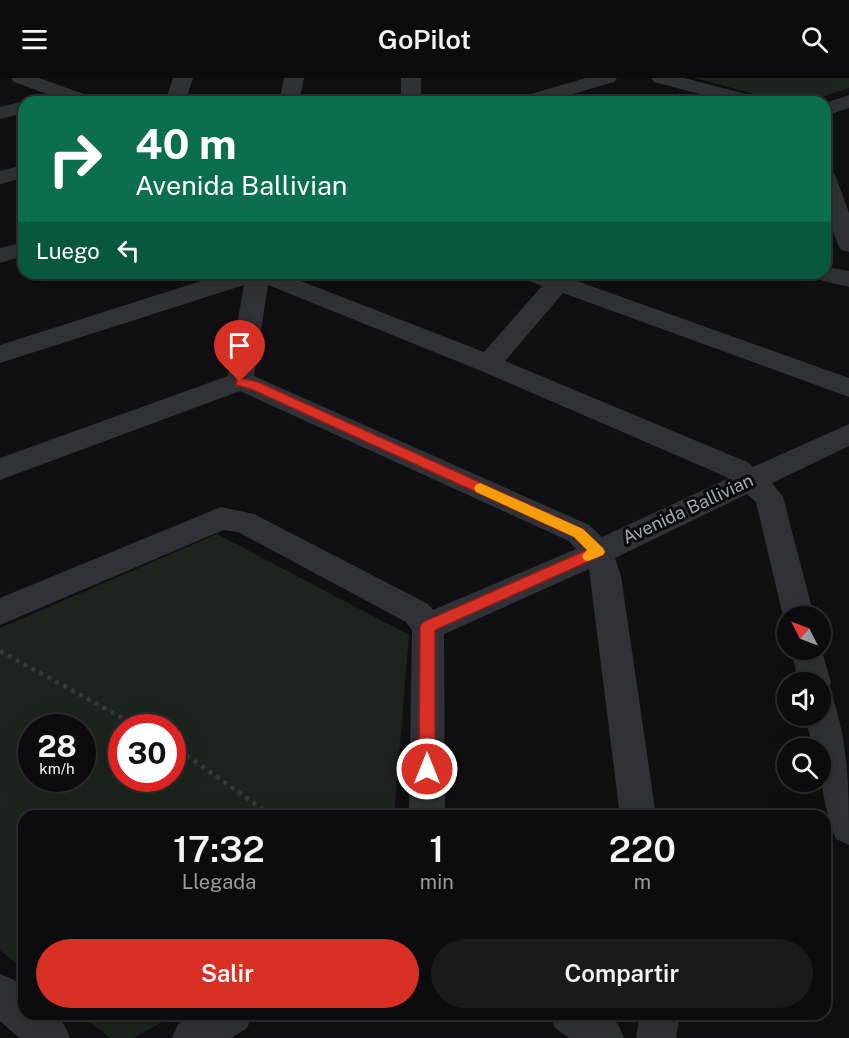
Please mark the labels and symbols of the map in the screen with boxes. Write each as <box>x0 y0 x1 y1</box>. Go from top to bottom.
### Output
pin <box>214 320 265 382</box>
street label: Avenida Ballivian <box>619 469 756 548</box>
north arrow <box>777 606 831 660</box>
speed limit sign: 30 <box>108 714 186 792</box>
position arrow <box>395 737 459 801</box>

